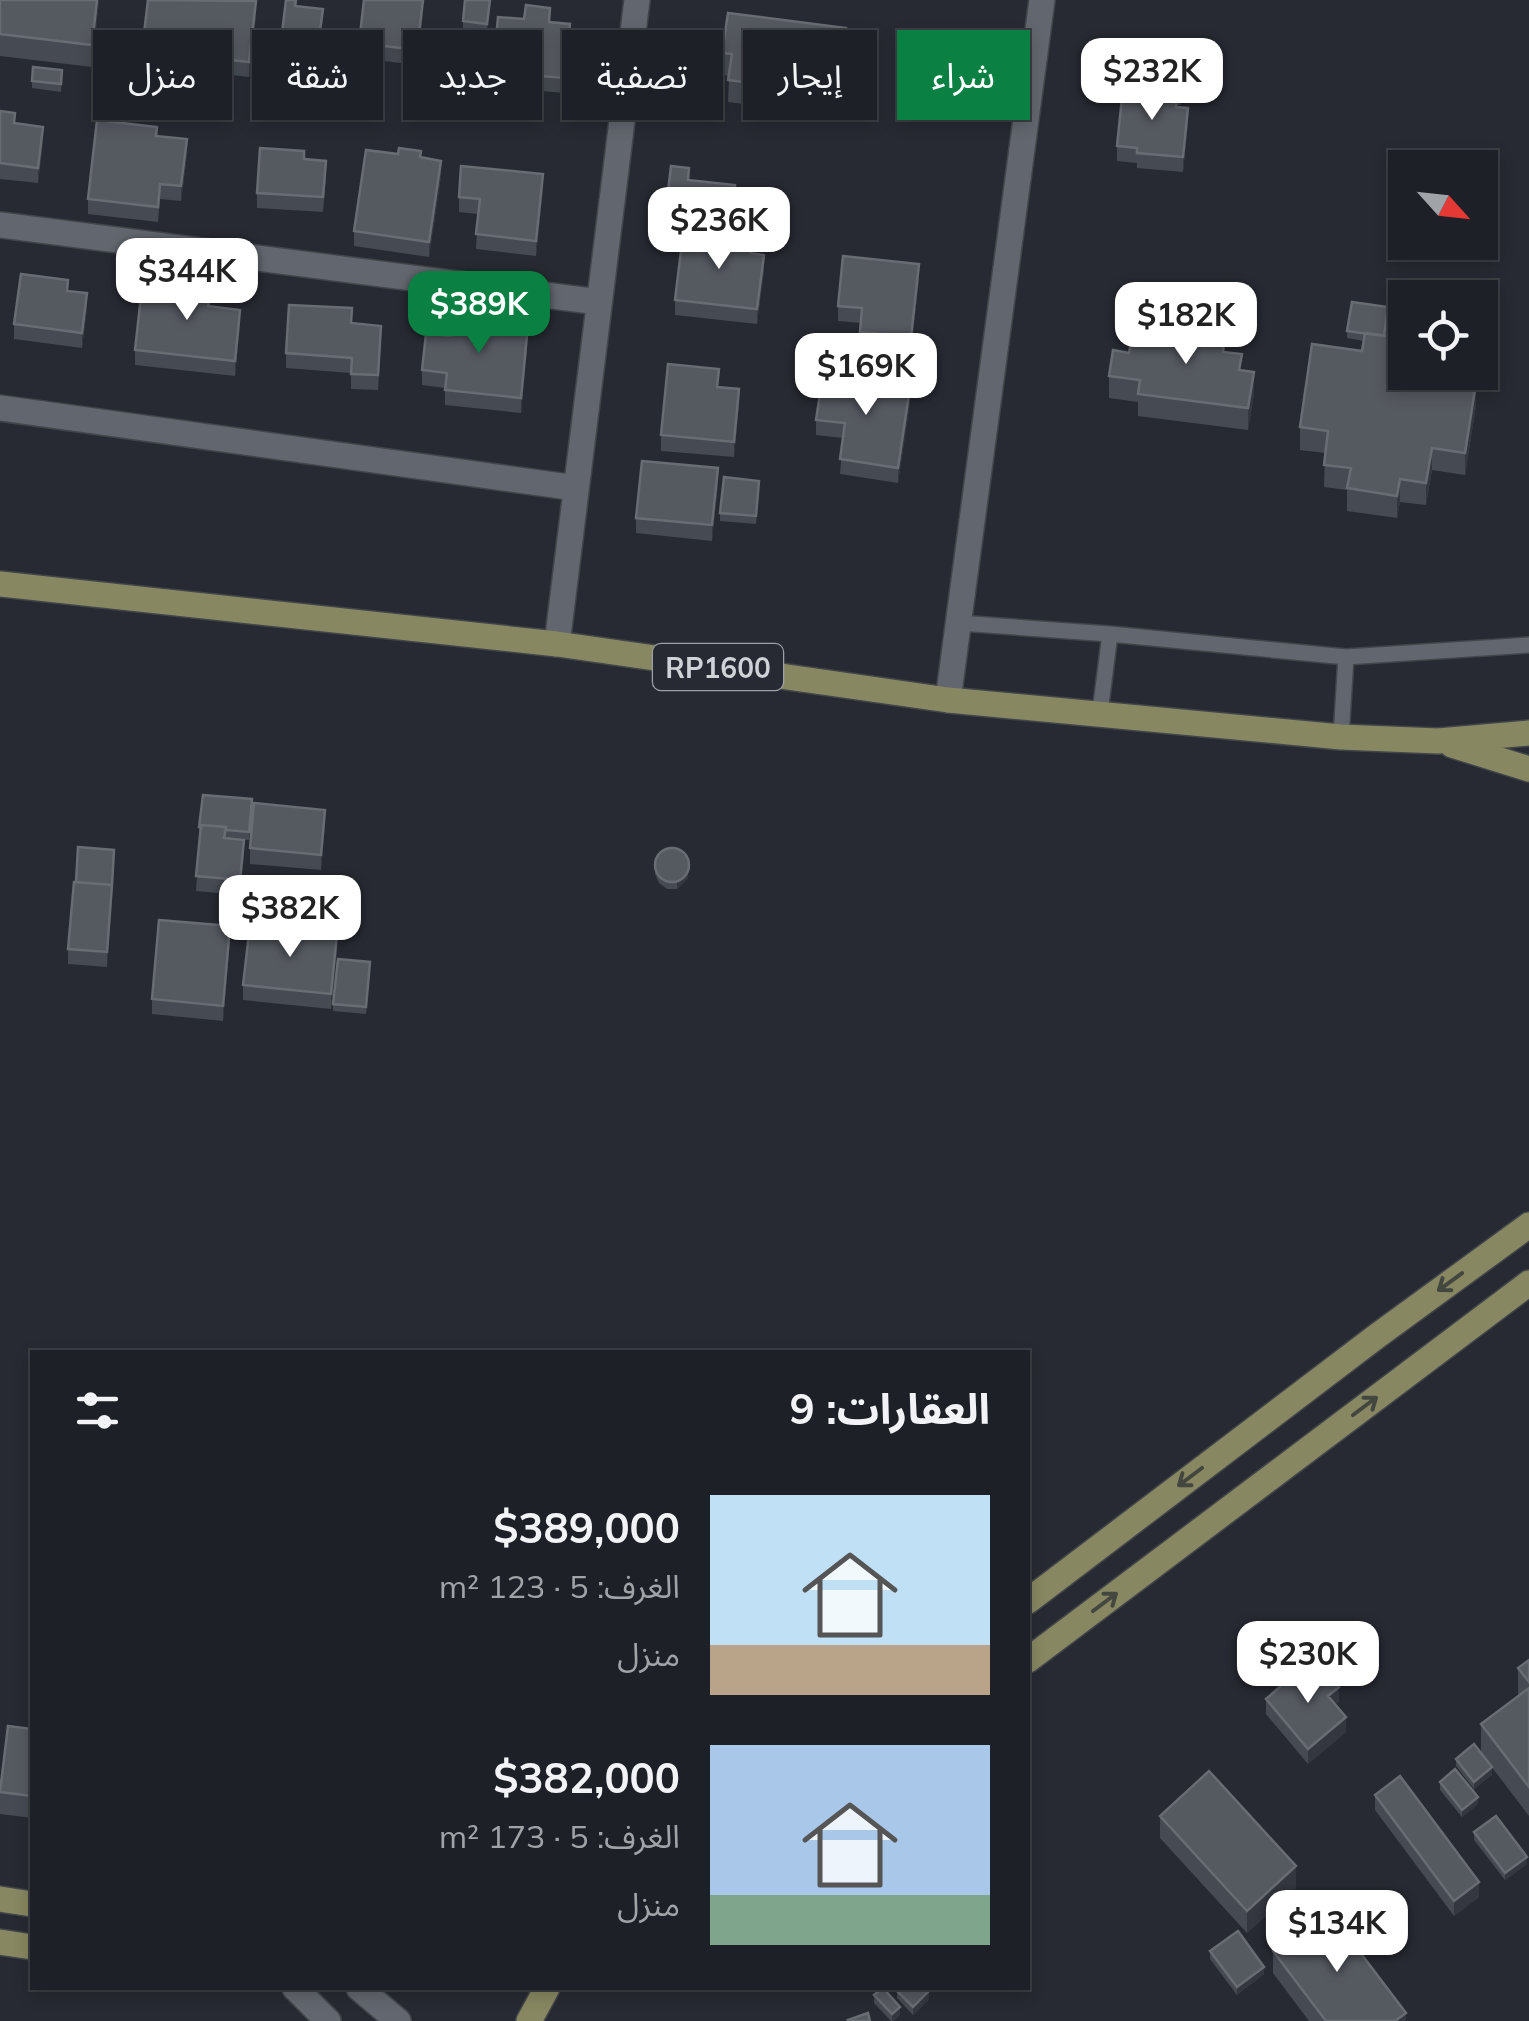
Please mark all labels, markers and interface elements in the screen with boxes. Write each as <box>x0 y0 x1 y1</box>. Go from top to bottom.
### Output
chip: منزل <box>93 30 232 120</box>
chip: شقة <box>252 30 383 120</box>
chip: جديد <box>403 30 542 120</box>
chip: تصفية <box>562 30 723 120</box>
chip: إيجار <box>743 30 877 120</box>
chip: شراء <box>897 30 1030 120</box>
pin: $232K <box>1082 38 1222 123</box>
text: $232K <box>1103 50 1201 90</box>
north arrow <box>1388 150 1498 260</box>
map controls <box>1388 150 1498 390</box>
pin: $236K <box>649 187 789 272</box>
text: $236K <box>670 199 768 239</box>
pin: $344K <box>117 238 257 323</box>
text: $344K <box>138 250 236 290</box>
pin: $389K <box>409 271 549 356</box>
button: locate <box>1388 280 1498 390</box>
pin: $182K <box>1116 282 1256 367</box>
text: $389K <box>430 283 528 323</box>
text: $182K <box>1137 294 1235 334</box>
pin: $169K <box>796 333 936 418</box>
text: $169K <box>817 345 915 385</box>
road number: RP1600 <box>653 644 783 690</box>
pin: $382K <box>220 875 360 960</box>
text: $382K <box>241 887 339 927</box>
one-way arrow <box>1437 1272 1464 1293</box>
text: العقارات: 9 <box>790 1382 990 1435</box>
icon: filters <box>70 1383 125 1438</box>
one-way arrow <box>1351 1395 1378 1416</box>
one-way arrow <box>1177 1467 1204 1488</box>
text: $389,000 <box>493 1501 680 1554</box>
icon: home <box>790 1535 910 1655</box>
text: الغرف: 5 · 123 m² <box>439 1566 680 1606</box>
one-way arrow <box>1091 1591 1118 1612</box>
pin: $230K <box>1238 1621 1378 1706</box>
text: $230K <box>1259 1633 1357 1673</box>
text: منزل <box>617 1634 680 1674</box>
text: $382,000 <box>493 1751 680 1804</box>
icon: home <box>790 1785 910 1905</box>
text: الغرف: 5 · 173 m² <box>439 1816 680 1856</box>
text: منزل <box>617 1884 680 1924</box>
pin: $134K <box>1267 1890 1407 1975</box>
text: $134K <box>1288 1902 1386 1942</box>

